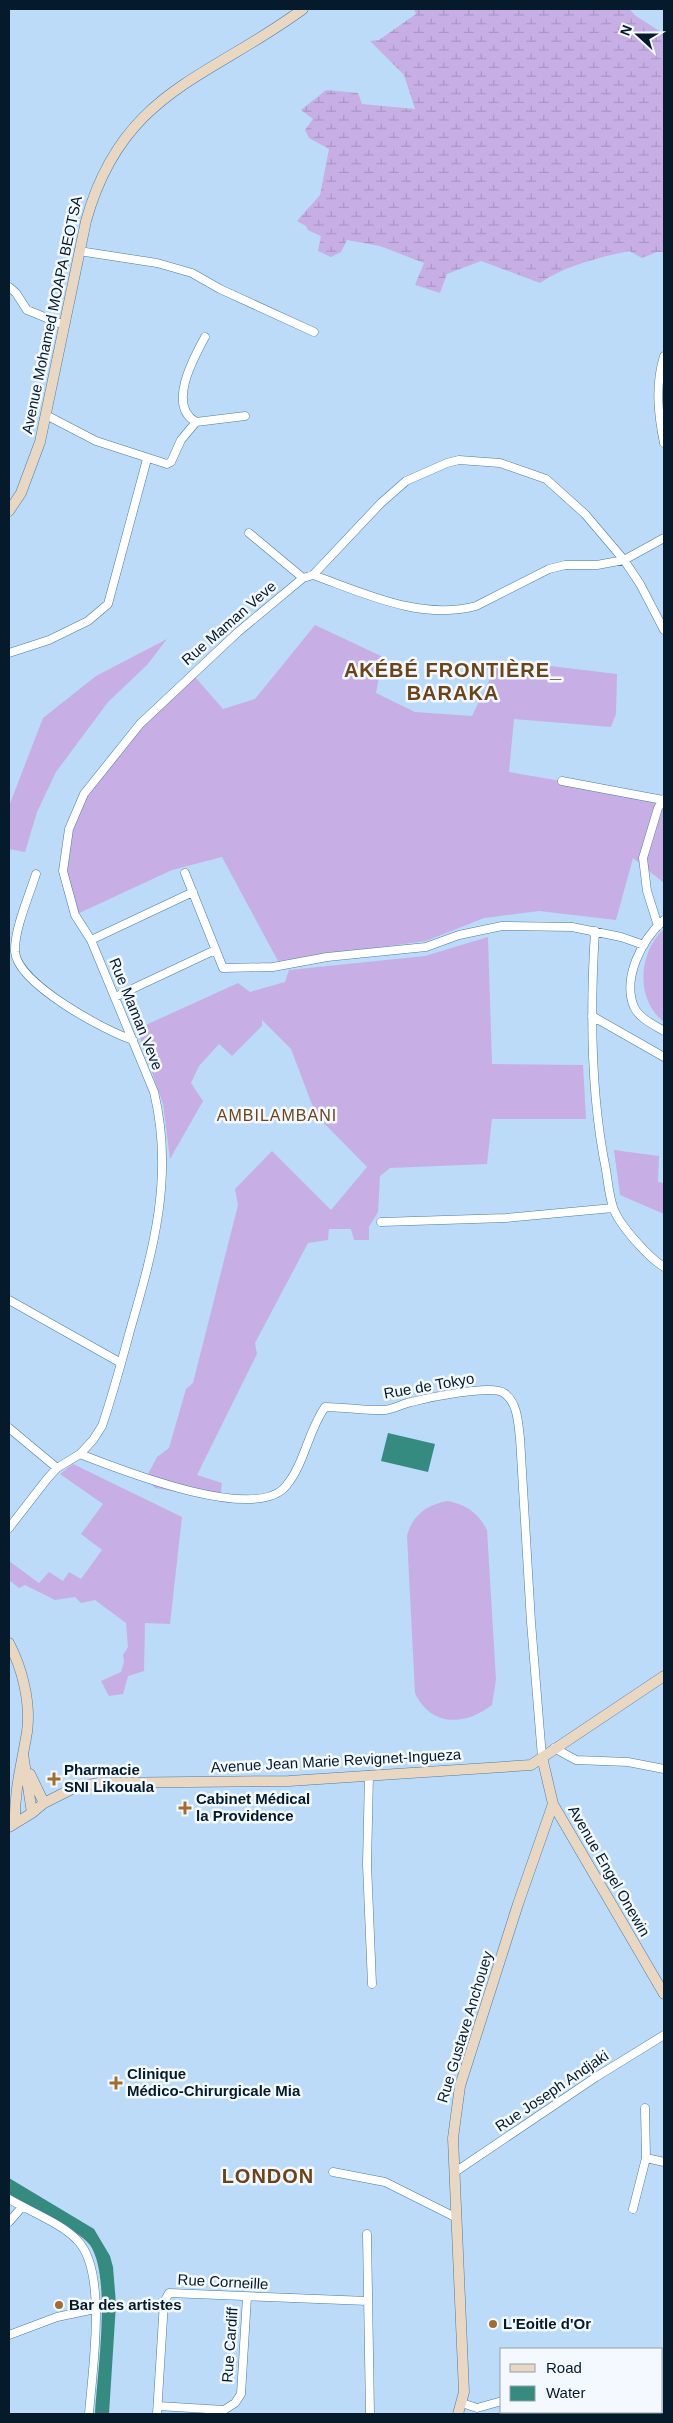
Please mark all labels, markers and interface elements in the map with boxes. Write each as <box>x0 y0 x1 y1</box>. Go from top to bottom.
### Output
north arrow <box>613 10 663 60</box>
text: N <box>617 23 635 38</box>
street label: Avenue Mohamed MOAPA BEOTSA <box>18 194 85 435</box>
street label: Rue Maman Veve <box>178 577 279 668</box>
district label: AKÉBÉ FRONTIÈRE_ BARAKA <box>344 659 562 704</box>
street label: Rue Maman Veve <box>106 955 167 1072</box>
district label: AMBILAMBANI <box>217 1107 337 1124</box>
street label: Rue de Tokyo <box>382 1369 475 1402</box>
street label: Avenue Jean Marie Revignet-Ingueza <box>210 1745 462 1776</box>
place label: Pharmacie SNI Likouala <box>64 1761 155 1795</box>
marker: Pharmacie SNI Likouala <box>48 1773 60 1785</box>
place label: Cabinet Médical la Providence <box>196 1790 310 1824</box>
marker: Cabinet Médical la Providence <box>178 1801 192 1815</box>
street label: Avenue Engel Onewin <box>565 1802 654 1939</box>
street label: Rue Gustave Anchouey <box>433 1949 496 2105</box>
street label: Rue Joseph Andjaki <box>492 2046 611 2135</box>
place label: Clinique Médico-Chirurgicale Mia <box>127 2065 301 2099</box>
marker: Clinique Médico-Chirurgicale Mia <box>109 2076 123 2090</box>
district label: LONDON <box>222 2165 314 2187</box>
street label: Rue Corneille <box>177 2271 269 2292</box>
place label: Bar des artistes <box>69 2296 182 2313</box>
marker: Bar des artistes <box>53 2299 65 2311</box>
street label: Rue Cardiff <box>218 2306 241 2383</box>
place label: L'Eoitle d'Or <box>503 2315 591 2332</box>
marker: L'Eoitle d'Or <box>487 2318 499 2330</box>
legend <box>500 2348 663 2413</box>
text: Road <box>546 2359 582 2376</box>
text: Water <box>546 2384 585 2401</box>

